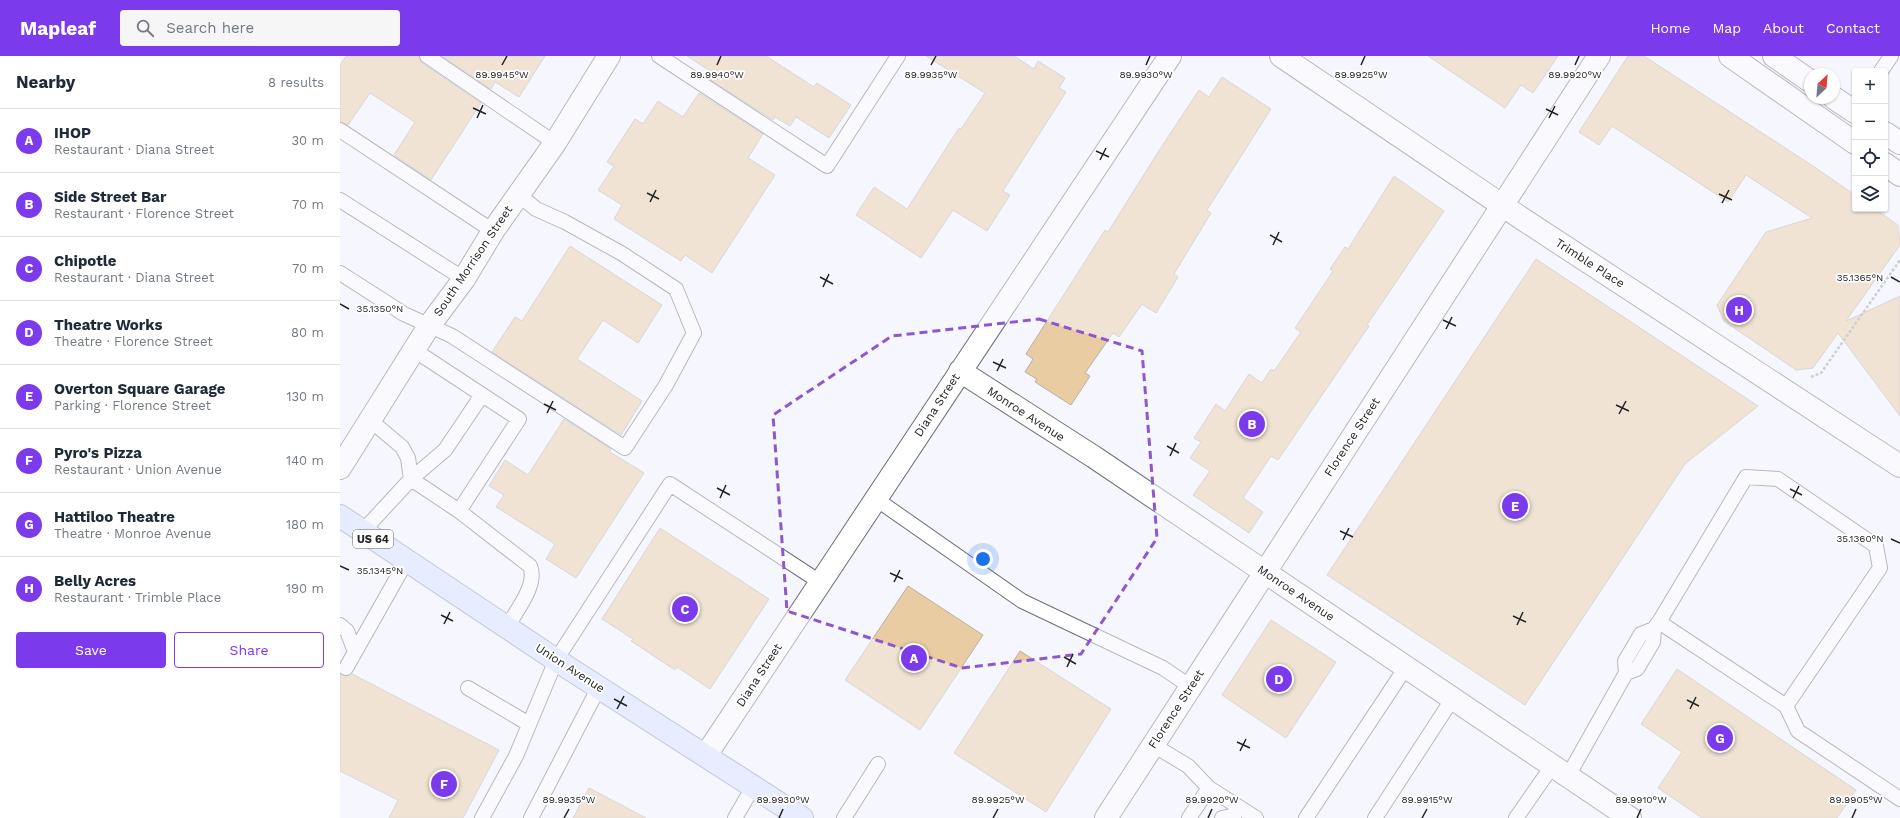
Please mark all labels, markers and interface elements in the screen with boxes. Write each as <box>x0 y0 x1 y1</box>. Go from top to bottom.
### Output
search box <box>120 10 400 46</box>
text: Mapleaf <box>20 17 96 40</box>
icon: search <box>134 17 156 39</box>
text: Search here <box>166 19 254 37</box>
text: Home <box>1650 20 1690 36</box>
text: Map <box>1712 20 1741 36</box>
text: About <box>1763 20 1804 36</box>
text: Contact <box>1826 20 1880 36</box>
north arrow <box>1804 68 1840 104</box>
map controls <box>1852 68 1888 212</box>
button: + <box>1852 68 1888 104</box>
text: 89.9945°W <box>475 69 529 80</box>
text: 89.9940°W <box>690 69 744 80</box>
text: 89.9935°W <box>905 69 958 80</box>
text: 89.9930°W <box>1119 69 1173 80</box>
text: 89.9925°W <box>1334 69 1388 80</box>
text: 89.9920°W <box>1548 69 1602 80</box>
text: Nearby <box>16 72 75 92</box>
text: 8 results <box>268 75 324 90</box>
button: − <box>1852 104 1888 140</box>
text: IHOP <box>54 124 91 142</box>
text: A <box>25 133 33 148</box>
text: 30 m <box>292 133 324 148</box>
button: locate <box>1852 140 1888 176</box>
text: Restaurant · Diana Street <box>54 142 214 157</box>
button: layers <box>1852 176 1888 212</box>
text: Side Street Bar <box>54 188 167 206</box>
text: B <box>25 197 33 212</box>
text: 70 m <box>292 197 324 212</box>
street label: South Morrison Street <box>431 203 515 319</box>
text: Restaurant · Florence Street <box>54 206 234 221</box>
street label: Trimble Place <box>1553 235 1627 291</box>
text: Chipotle <box>54 252 116 270</box>
text: C <box>25 261 33 276</box>
text: 70 m <box>292 261 324 276</box>
text: Restaurant · Diana Street <box>54 270 214 285</box>
text: 35.1365°N <box>1837 272 1883 283</box>
pin: H <box>1726 295 1752 325</box>
text: 35.1350°N <box>357 303 403 314</box>
text: Theatre Works <box>54 316 163 334</box>
text: D <box>24 325 34 340</box>
text: 80 m <box>291 325 324 340</box>
text: Theatre · Florence Street <box>54 334 213 349</box>
street label: Diana Street <box>911 371 963 439</box>
text: Overton Square Garage <box>54 380 226 398</box>
street label: Monroe Avenue <box>985 384 1067 444</box>
text: E <box>25 389 33 404</box>
text: 130 m <box>286 389 324 404</box>
street label: Florence Street <box>1321 395 1383 479</box>
text: Parking · Florence Street <box>54 398 211 413</box>
pin: B <box>1239 409 1265 439</box>
text: Pyro's Pizza <box>54 444 142 462</box>
text: F <box>25 453 33 468</box>
text: 140 m <box>286 453 324 468</box>
text: Restaurant · Union Avenue <box>54 462 222 477</box>
pin: E <box>1502 491 1528 521</box>
text: Hattiloo Theatre <box>54 508 175 526</box>
text: G <box>24 517 34 532</box>
text: 180 m <box>286 517 324 532</box>
text: Theatre · Monroe Avenue <box>54 526 211 541</box>
road number: US 64 <box>353 530 393 548</box>
text: 35.1360°N <box>1836 533 1884 544</box>
your location <box>973 549 993 569</box>
street label: Monroe Avenue <box>1255 562 1337 624</box>
text: 35.1345°N <box>357 565 403 576</box>
text: Belly Acres <box>54 572 136 590</box>
text: H <box>24 581 34 596</box>
text: 190 m <box>286 581 324 596</box>
text: Restaurant · Trimble Place <box>54 590 221 605</box>
pin: C <box>672 594 698 624</box>
button: Save <box>16 632 166 668</box>
button: Share <box>174 632 324 668</box>
street label: Union Avenue <box>533 640 607 696</box>
street label: Diana Street <box>733 641 785 709</box>
pin: A <box>901 643 927 673</box>
pin: D <box>1266 664 1292 694</box>
street label: Florence Street <box>1145 667 1207 751</box>
pin: G <box>1707 723 1733 753</box>
pin: F <box>431 769 457 799</box>
text: 89.9935°W <box>543 794 596 805</box>
text: 89.9930°W <box>756 794 810 805</box>
text: 89.9925°W <box>971 794 1025 805</box>
text: 89.9920°W <box>1185 794 1239 805</box>
text: 89.9915°W <box>1401 794 1453 805</box>
text: 89.9910°W <box>1615 794 1667 805</box>
text: 89.9905°W <box>1829 794 1883 805</box>

